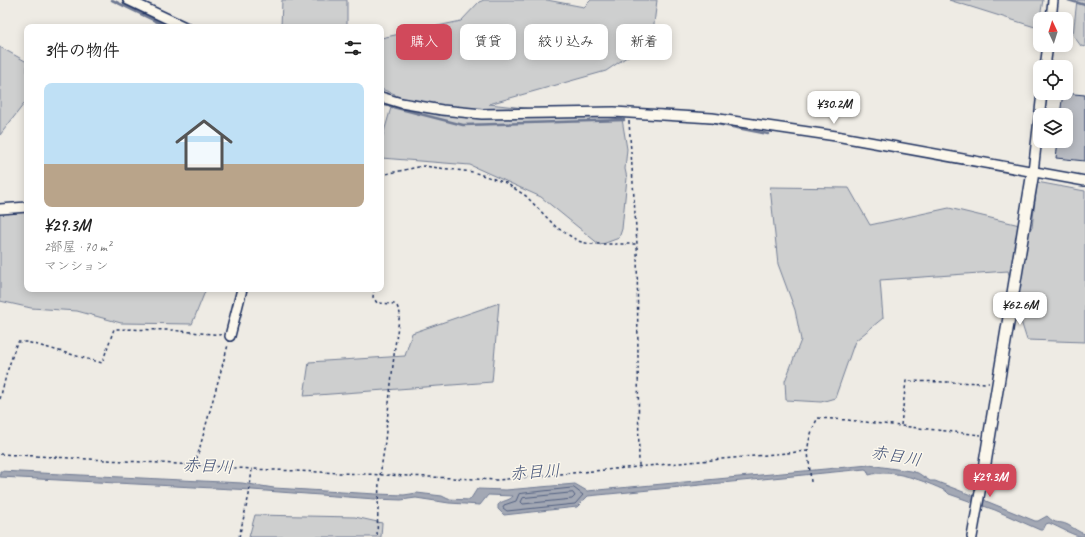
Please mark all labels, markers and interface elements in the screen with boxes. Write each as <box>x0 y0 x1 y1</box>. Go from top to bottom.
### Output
north arrow <box>1033 12 1073 52</box>
map controls <box>1033 12 1073 148</box>
chip: 購入 <box>396 24 452 60</box>
chip: 賃貸 <box>460 24 516 60</box>
chip: 絞り込み <box>524 24 608 60</box>
chip: 新着 <box>616 24 672 60</box>
icon: filters <box>342 37 364 59</box>
text: 3件の物件 <box>44 40 120 61</box>
button: locate <box>1033 60 1073 100</box>
pin: ¥30.2M <box>801 91 867 125</box>
text: ¥30.2M <box>816 96 852 112</box>
button: layers <box>1033 108 1073 148</box>
icon: home <box>168 109 240 181</box>
text: ¥29.3M <box>44 215 90 236</box>
text: 2部屋 · 70 m² <box>44 239 111 255</box>
text: マンション <box>44 258 108 274</box>
pin: ¥62.6M <box>987 292 1053 326</box>
text: ¥62.6M <box>1002 297 1038 313</box>
water label: 赤目川 <box>869 441 923 471</box>
water label: 赤目川 <box>182 454 234 478</box>
water label: 赤目川 <box>509 460 561 484</box>
pin: ¥29.3M <box>957 464 1023 498</box>
text: ¥29.3M <box>972 469 1008 485</box>

